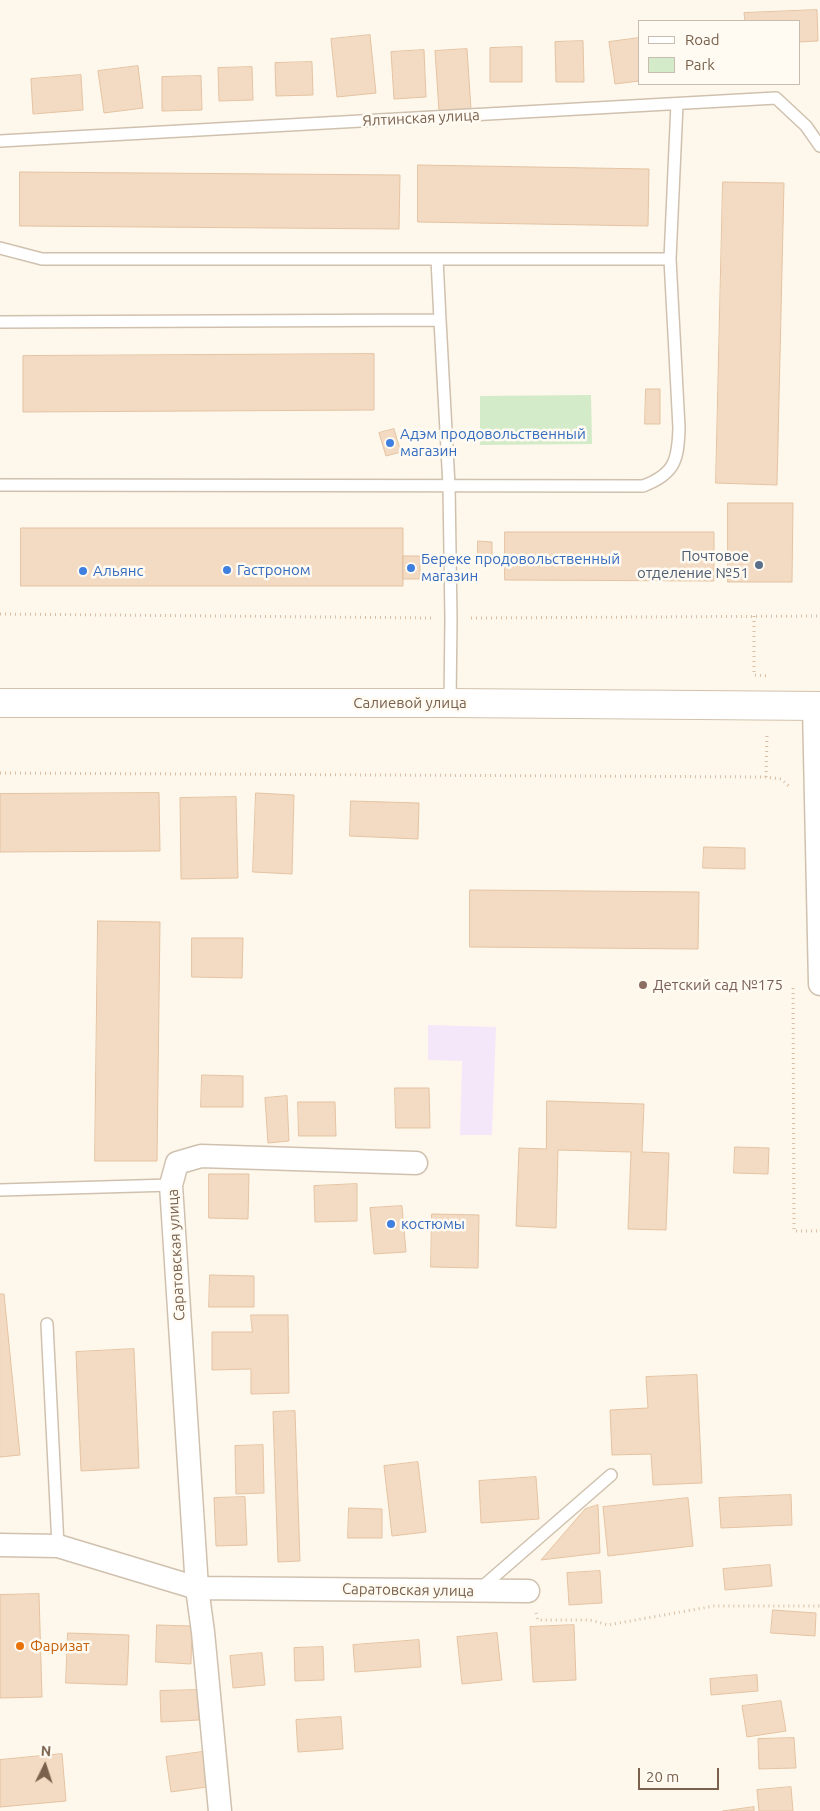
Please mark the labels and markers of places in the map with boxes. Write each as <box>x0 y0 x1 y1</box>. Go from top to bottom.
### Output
place label: Адэм продовольственный магазин <box>400 425 586 460</box>
marker: Адэм продовольственный магазин <box>384 437 396 449</box>
place label: Почтовое отделение №51 <box>637 547 749 582</box>
place label: Береке продовольственный магазин <box>421 550 620 585</box>
marker: Почтовое отделение №51 <box>753 559 765 571</box>
place label: Гастроном <box>237 561 311 579</box>
place label: Альянс <box>93 562 143 580</box>
marker: Береке продовольственный магазин <box>405 562 417 574</box>
marker: Гастроном <box>221 564 233 576</box>
marker: Альянс <box>77 565 89 577</box>
place label: Детский сад №175 <box>653 976 783 994</box>
marker: Детский сад №175 <box>637 979 649 991</box>
place label: костюмы <box>401 1215 465 1233</box>
marker: костюмы <box>385 1218 397 1230</box>
place label: Фаризат <box>30 1637 90 1655</box>
marker: Фаризат <box>14 1640 26 1652</box>

